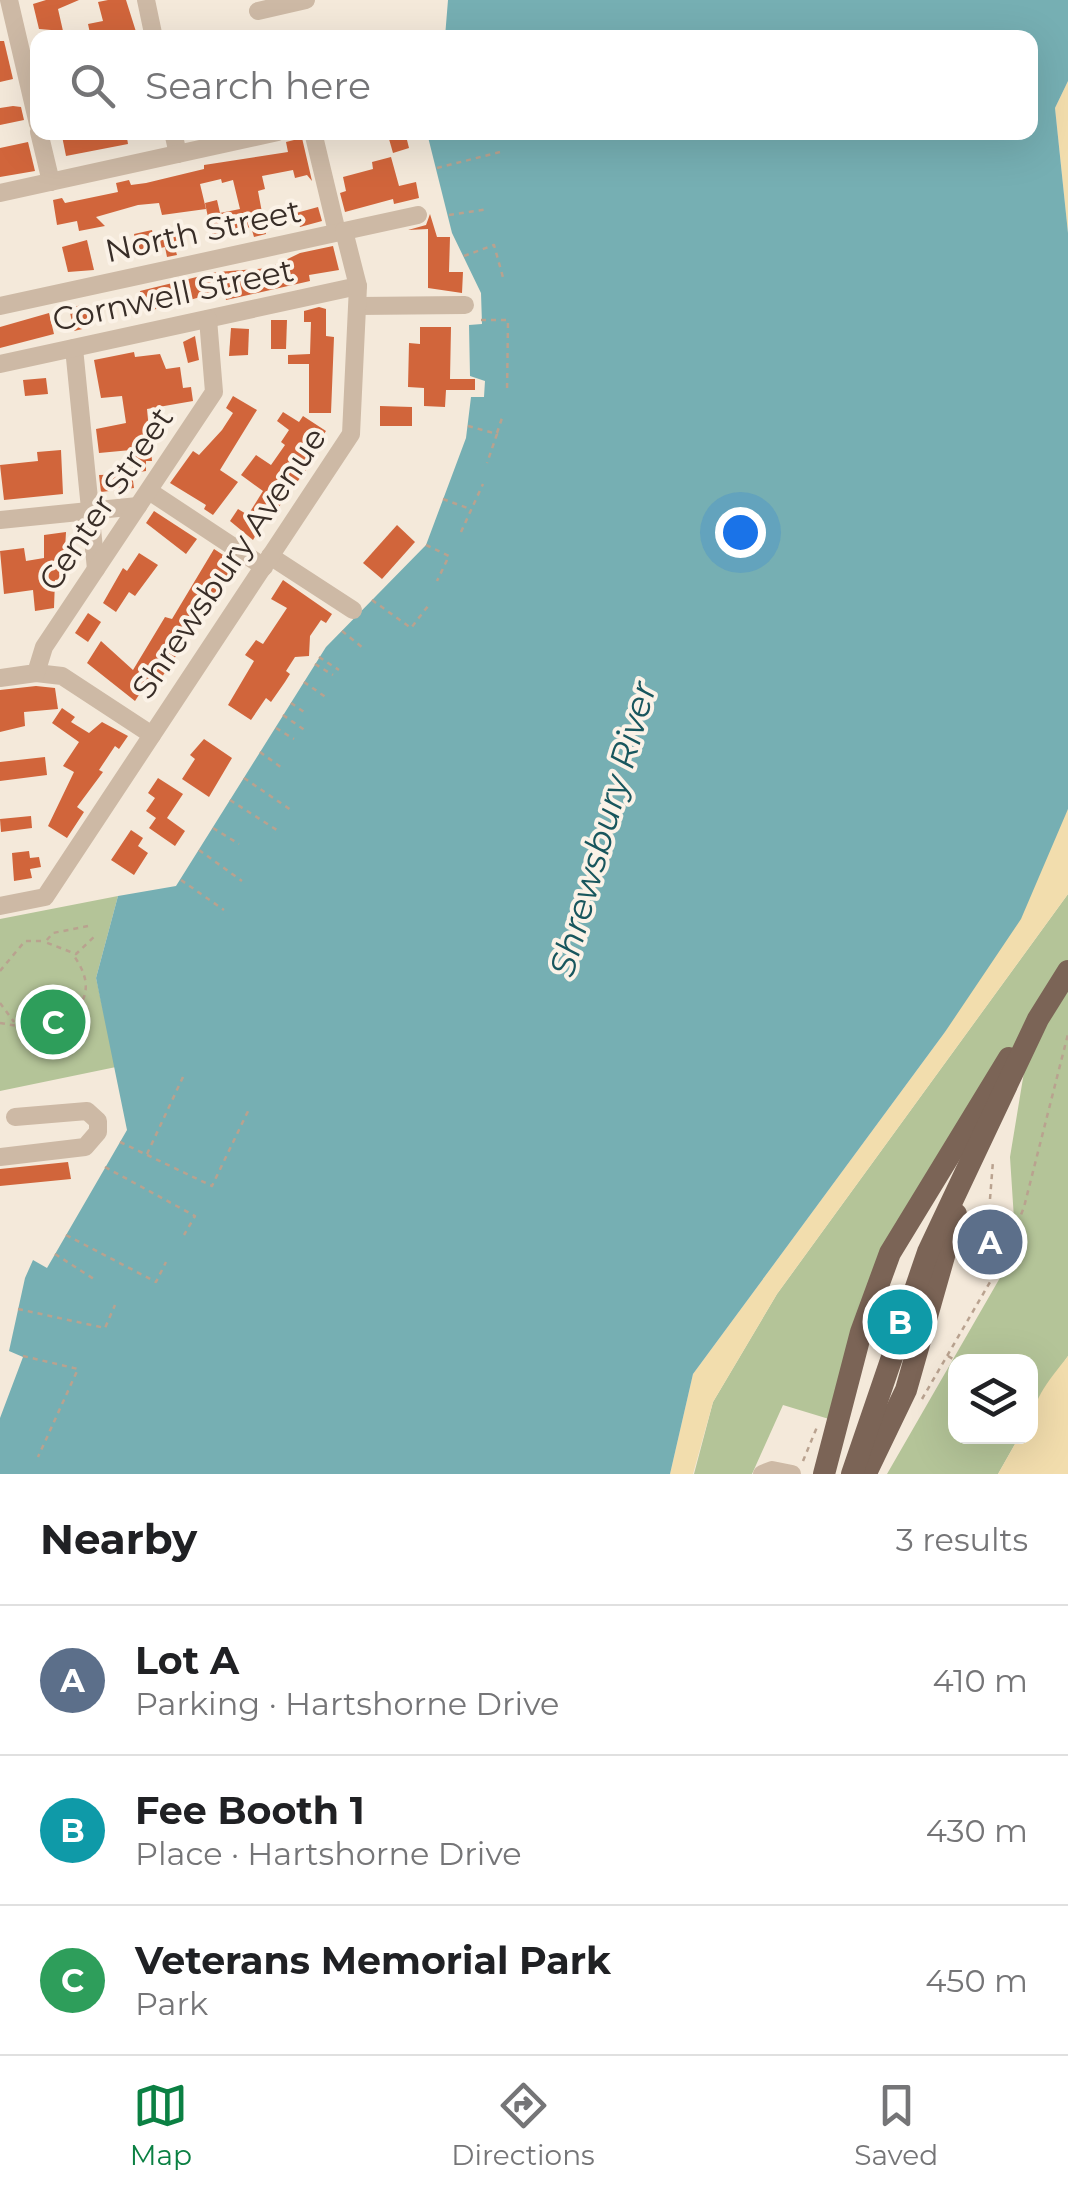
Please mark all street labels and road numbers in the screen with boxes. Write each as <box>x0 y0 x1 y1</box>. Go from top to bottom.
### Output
street label: North Street <box>101 191 304 270</box>
street label: Cornwell Street <box>49 250 297 339</box>
street label: Center Street <box>30 400 181 598</box>
street label: Shrewsbury Avenue <box>123 420 334 706</box>

